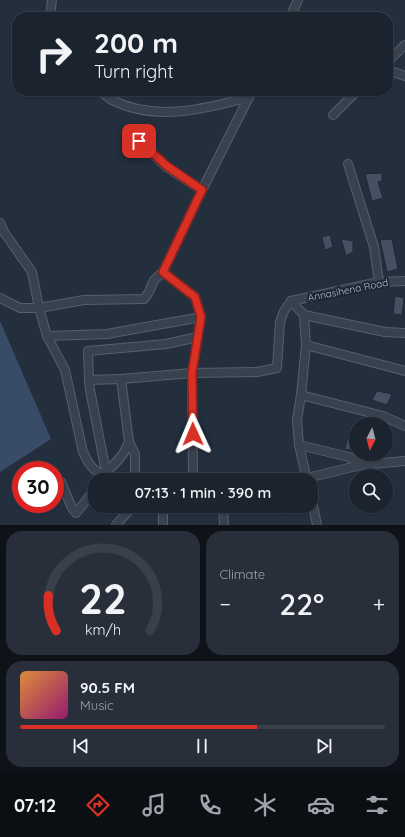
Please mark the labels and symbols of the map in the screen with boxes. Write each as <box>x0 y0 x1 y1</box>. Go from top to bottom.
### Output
pin <box>122 124 156 158</box>
street label: Annasihena Road <box>307 276 389 304</box>
position arrow <box>172 413 214 455</box>
north arrow <box>349 417 393 461</box>
speed limit sign: 30 <box>12 461 64 513</box>

